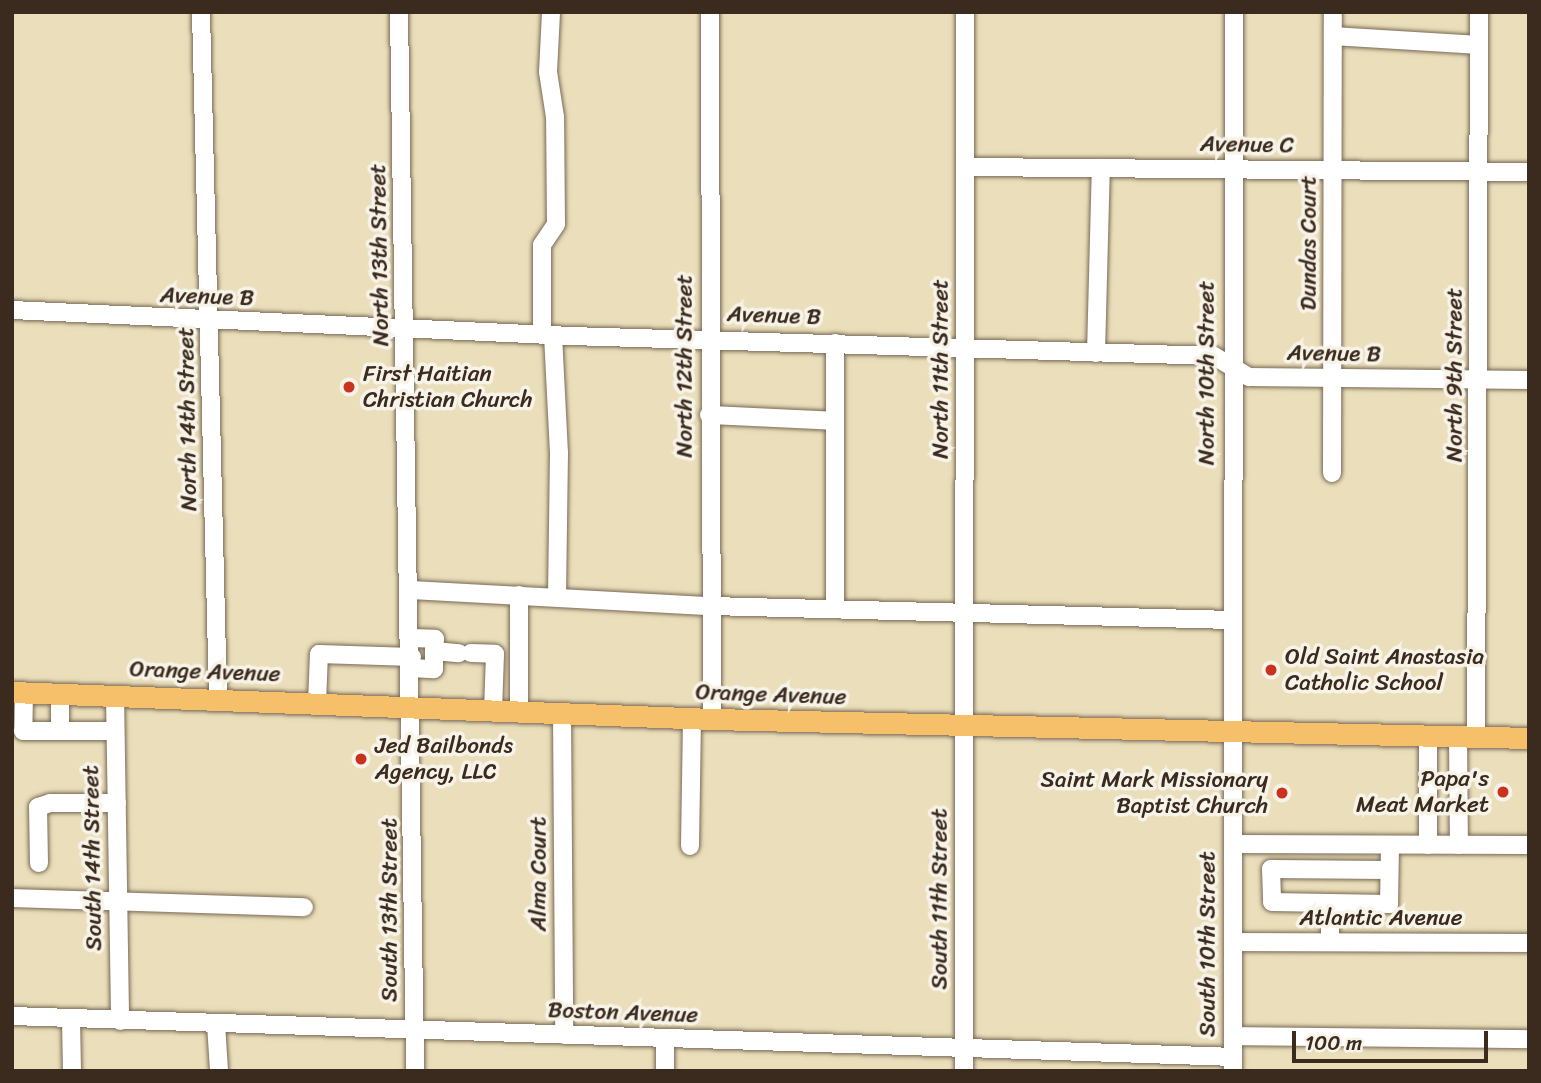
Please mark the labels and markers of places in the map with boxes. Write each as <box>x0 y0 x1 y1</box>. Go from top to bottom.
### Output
place label: First Haitian Christian Church <box>363 360 533 414</box>
marker: First Haitian Christian Church <box>341 379 357 395</box>
place label: Old Saint Anastasia Catholic School <box>1285 643 1484 697</box>
marker: Old Saint Anastasia Catholic School <box>1263 662 1279 678</box>
place label: Jed Bailbonds Agency, LLC <box>375 732 514 786</box>
marker: Jed Bailbonds Agency, LLC <box>353 751 369 767</box>
place label: Papa's Meat Market <box>1358 765 1489 819</box>
place label: Saint Mark Missionary Baptist Church <box>1040 766 1268 820</box>
marker: Papa's Meat Market <box>1495 784 1511 800</box>
marker: Saint Mark Missionary Baptist Church <box>1274 785 1290 801</box>

